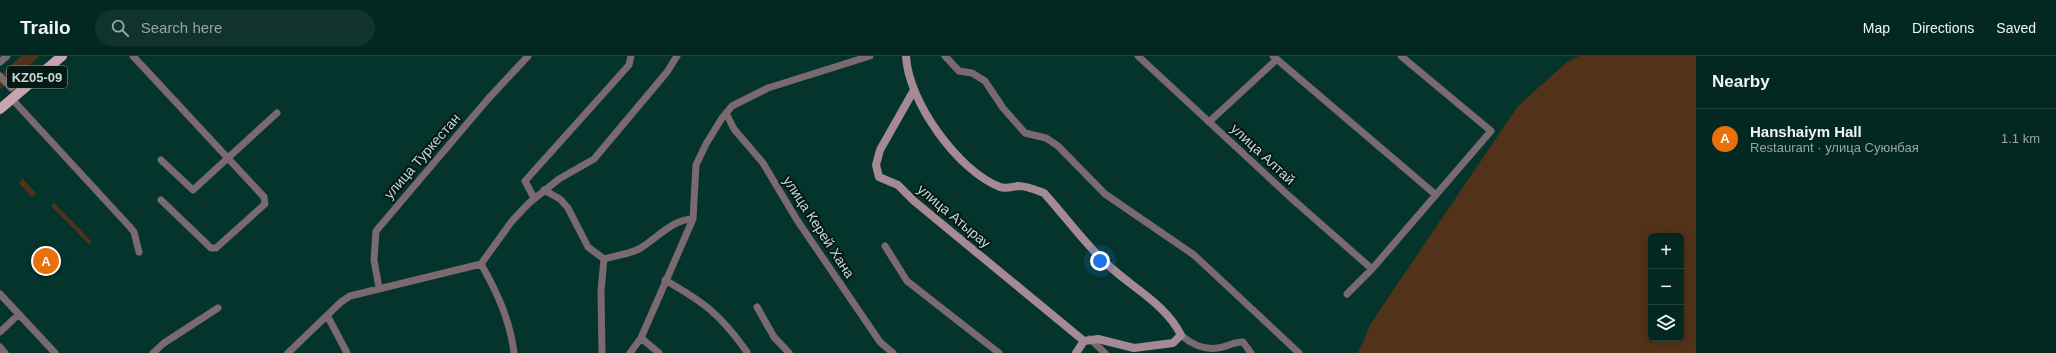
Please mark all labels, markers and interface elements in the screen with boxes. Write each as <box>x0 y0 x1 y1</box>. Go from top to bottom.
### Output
search box <box>95 10 375 46</box>
text: Trailo <box>20 17 71 38</box>
icon: search <box>109 17 131 39</box>
text: Search here <box>141 19 222 36</box>
text: Map <box>1863 20 1890 36</box>
text: Directions <box>1912 20 1974 36</box>
text: Saved <box>1996 20 2036 36</box>
road number: KZ05-09 <box>7 66 67 88</box>
text: Nearby <box>1712 72 1770 91</box>
street label: улица Туркестан <box>381 110 463 202</box>
street label: улица Алтай <box>1228 120 1298 188</box>
text: Hanshaiym Hall <box>1750 123 1862 140</box>
text: A <box>1720 131 1730 146</box>
text: 1.1 km <box>2001 131 2040 146</box>
text: Restaurant · улица Суюнбая <box>1750 140 1919 155</box>
street label: улица Керей Хана <box>780 173 858 281</box>
street label: улица Атырау <box>914 181 994 251</box>
map controls <box>1648 233 1684 341</box>
button: + <box>1648 233 1684 269</box>
pin: A <box>33 246 59 276</box>
your location <box>1090 251 1110 271</box>
button: − <box>1648 269 1684 305</box>
button: layers <box>1648 305 1684 341</box>

